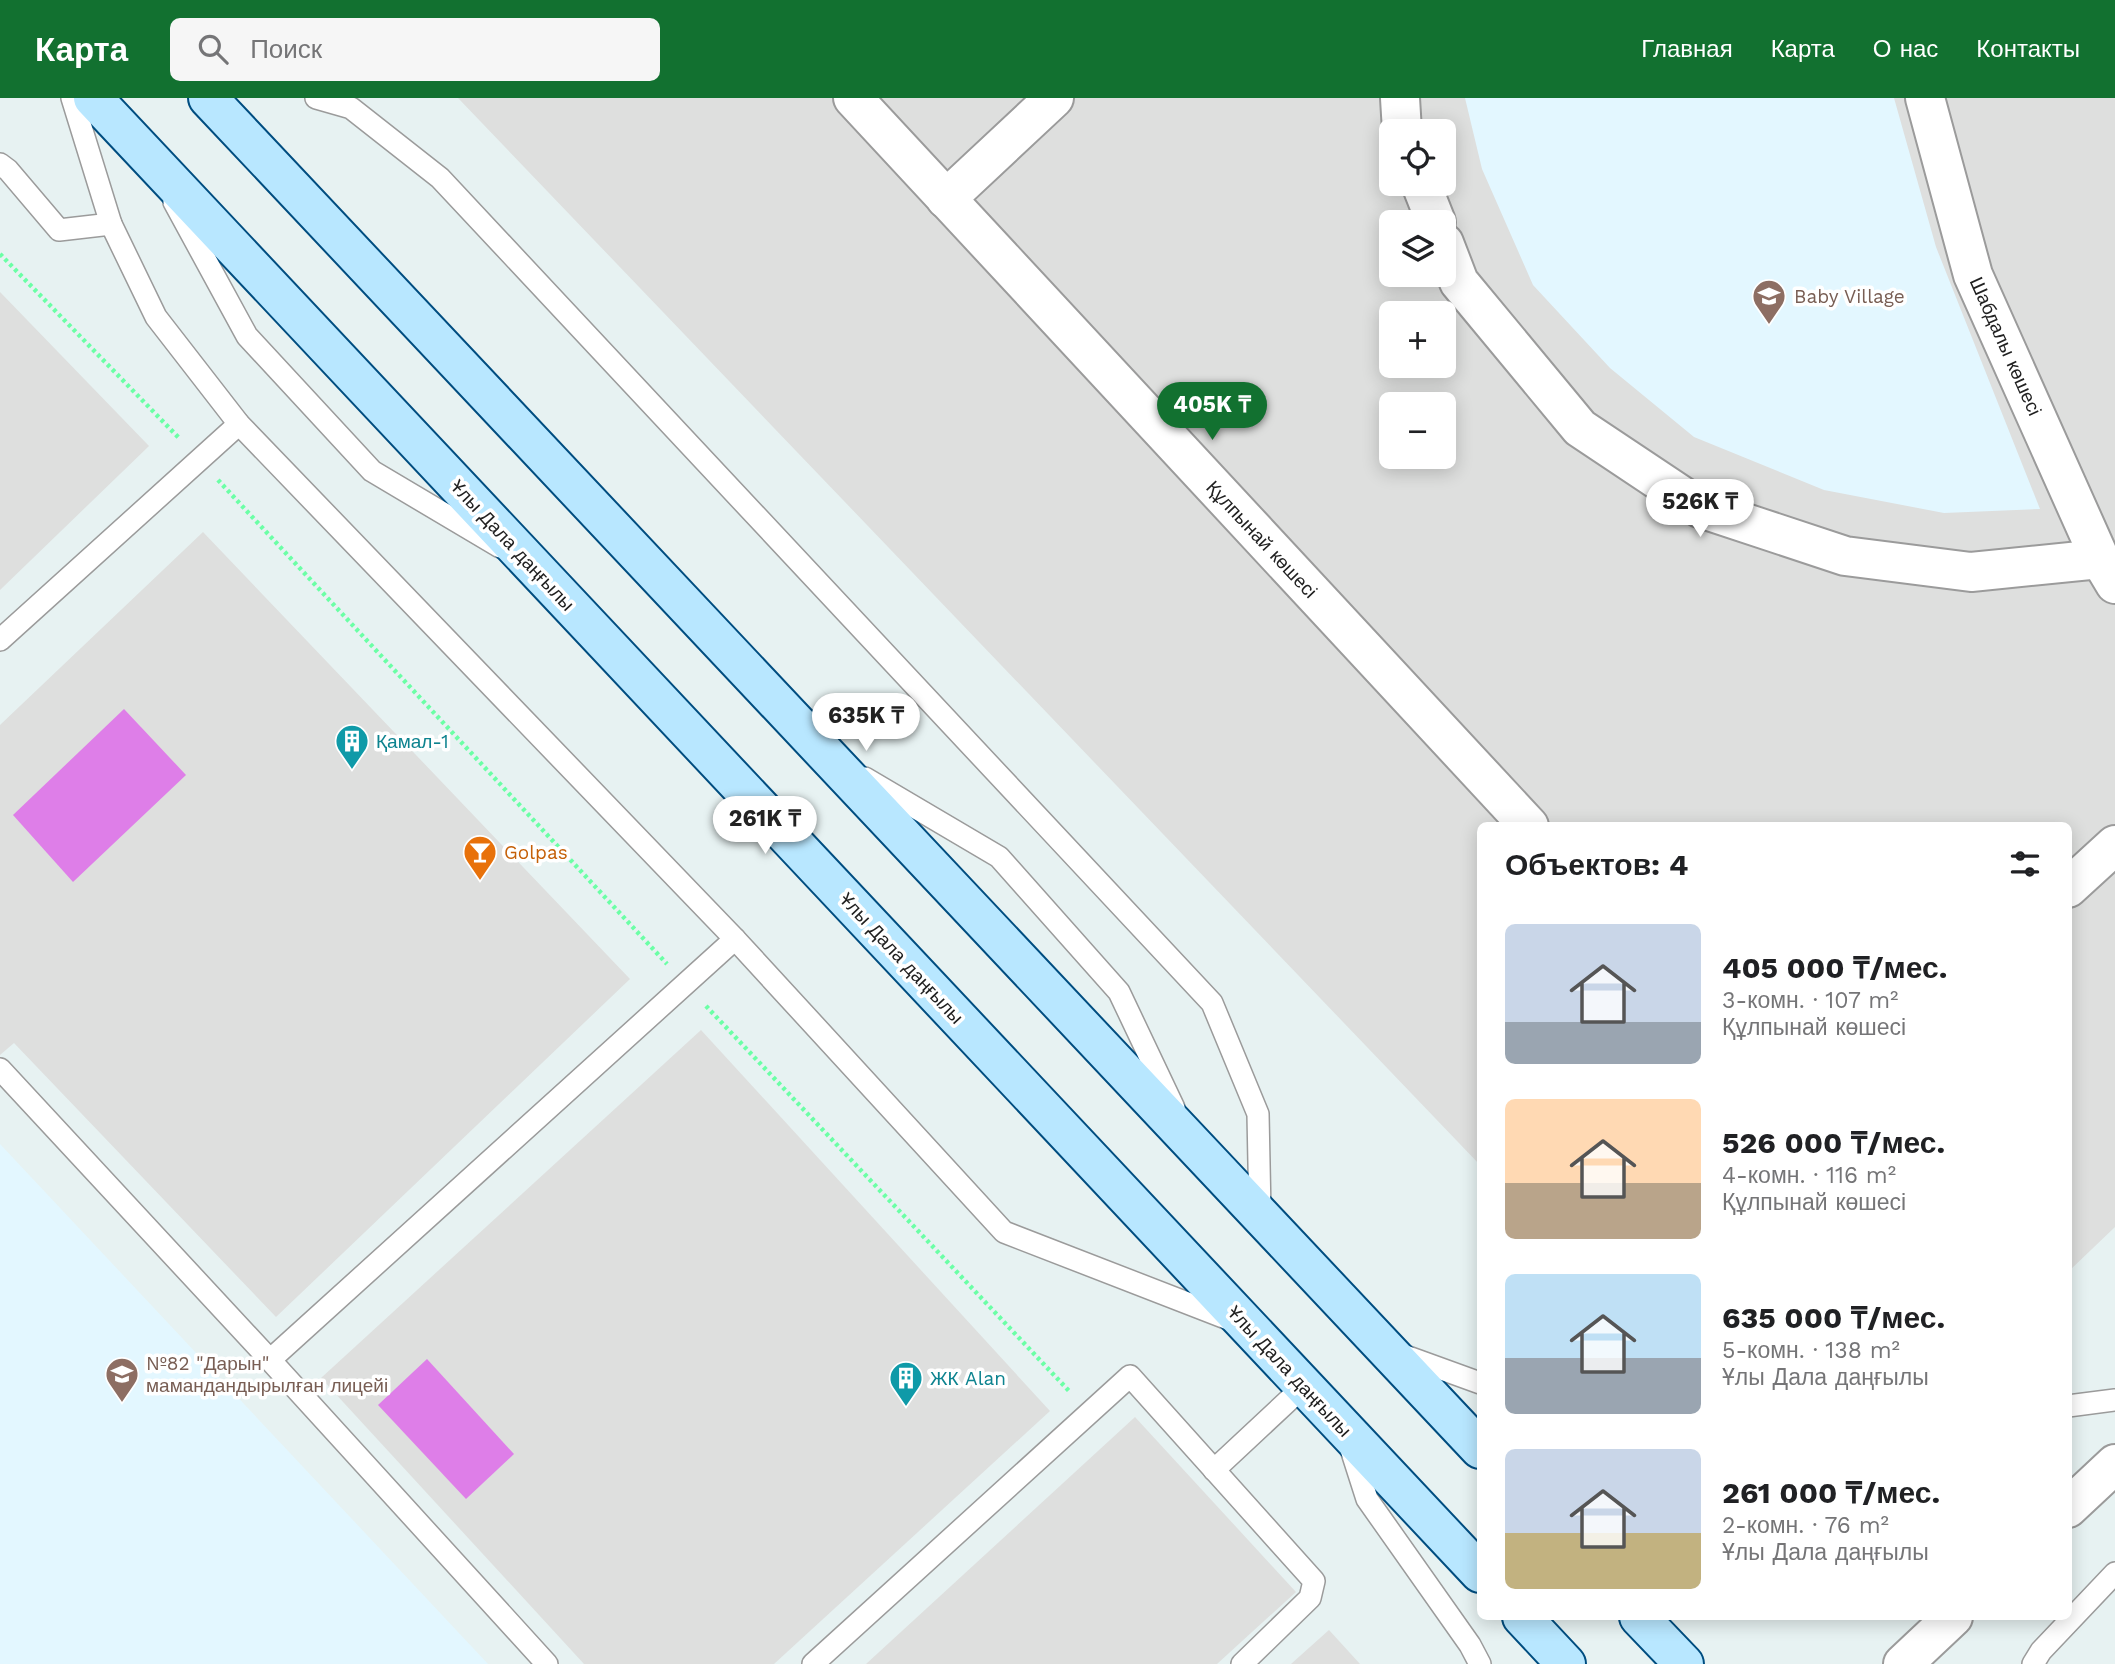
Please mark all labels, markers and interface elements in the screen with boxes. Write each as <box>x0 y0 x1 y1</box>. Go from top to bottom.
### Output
search box <box>170 18 660 81</box>
text: Карта <box>35 30 128 69</box>
icon: search <box>194 30 232 68</box>
text: Поиск <box>250 34 322 64</box>
text: Главная <box>1641 35 1733 63</box>
text: Карта <box>1771 35 1835 63</box>
text: О нас <box>1873 35 1938 63</box>
text: Контакты <box>1976 35 2080 63</box>
map controls <box>1379 119 1456 469</box>
button: locate <box>1379 119 1456 196</box>
button: layers <box>1379 210 1456 287</box>
street label: Шабдалы көшесі <box>1965 273 2046 419</box>
school or university icon: Baby Village <box>1750 277 1788 326</box>
place label: Baby Village <box>1794 285 1905 308</box>
button: + <box>1379 301 1456 378</box>
pin: 405K ₸ <box>1155 382 1269 442</box>
text: 405K ₸ <box>1173 391 1251 418</box>
button: − <box>1379 392 1456 469</box>
street label: Ұлы Дала даңғылы <box>446 475 579 616</box>
street label: Құлпынай көшесі <box>1201 476 1322 603</box>
pin: 526K ₸ <box>1643 480 1757 539</box>
text: 526K ₸ <box>1662 488 1738 515</box>
pin: 635K ₸ <box>809 694 923 753</box>
text: 635K ₸ <box>828 702 904 729</box>
building icon: Қамал-1 <box>333 722 371 771</box>
place label: Қамал-1 <box>376 730 449 753</box>
pin: 261K ₸ <box>708 796 822 856</box>
text: 261K ₸ <box>729 805 801 832</box>
bar icon: Golpas <box>461 833 499 882</box>
place label: Golpas <box>504 841 568 864</box>
icon: filters <box>2006 845 2044 883</box>
text: Объектов: 4 <box>1505 847 1688 882</box>
street label: Ұлы Дала даңғылы <box>835 888 968 1029</box>
text: 405 000 ₸/мес. <box>1722 950 1947 985</box>
icon: home <box>1561 952 1645 1036</box>
text: 3-комн. · 107 m² <box>1722 987 1899 1014</box>
text: Құлпынай көшесі <box>1722 1014 1906 1041</box>
text: 526 000 ₸/мес. <box>1722 1125 1945 1160</box>
icon: home <box>1561 1127 1645 1211</box>
text: 4-комн. · 116 m² <box>1722 1162 1896 1189</box>
text: Құлпынай көшесі <box>1722 1189 1906 1216</box>
text: 635 000 ₸/мес. <box>1722 1300 1945 1335</box>
street label: Ұлы Дала даңғылы <box>1223 1301 1356 1442</box>
icon: home <box>1561 1302 1645 1386</box>
text: 5-комн. · 138 m² <box>1722 1337 1900 1364</box>
place label: №82 "Дарын" мамандандырылған лицейі <box>146 1352 388 1397</box>
school or university icon: №82 "Дарын" мамандандырылған лицейі <box>103 1355 141 1404</box>
building icon: ЖК Alan <box>887 1359 925 1408</box>
text: Ұлы Дала даңғылы <box>1722 1364 1929 1391</box>
place label: ЖК Alan <box>930 1367 1006 1390</box>
text: 261 000 ₸/мес. <box>1722 1475 1940 1510</box>
icon: home <box>1561 1477 1645 1561</box>
text: 2-комн. · 76 m² <box>1722 1512 1889 1539</box>
text: Ұлы Дала даңғылы <box>1722 1539 1929 1566</box>

